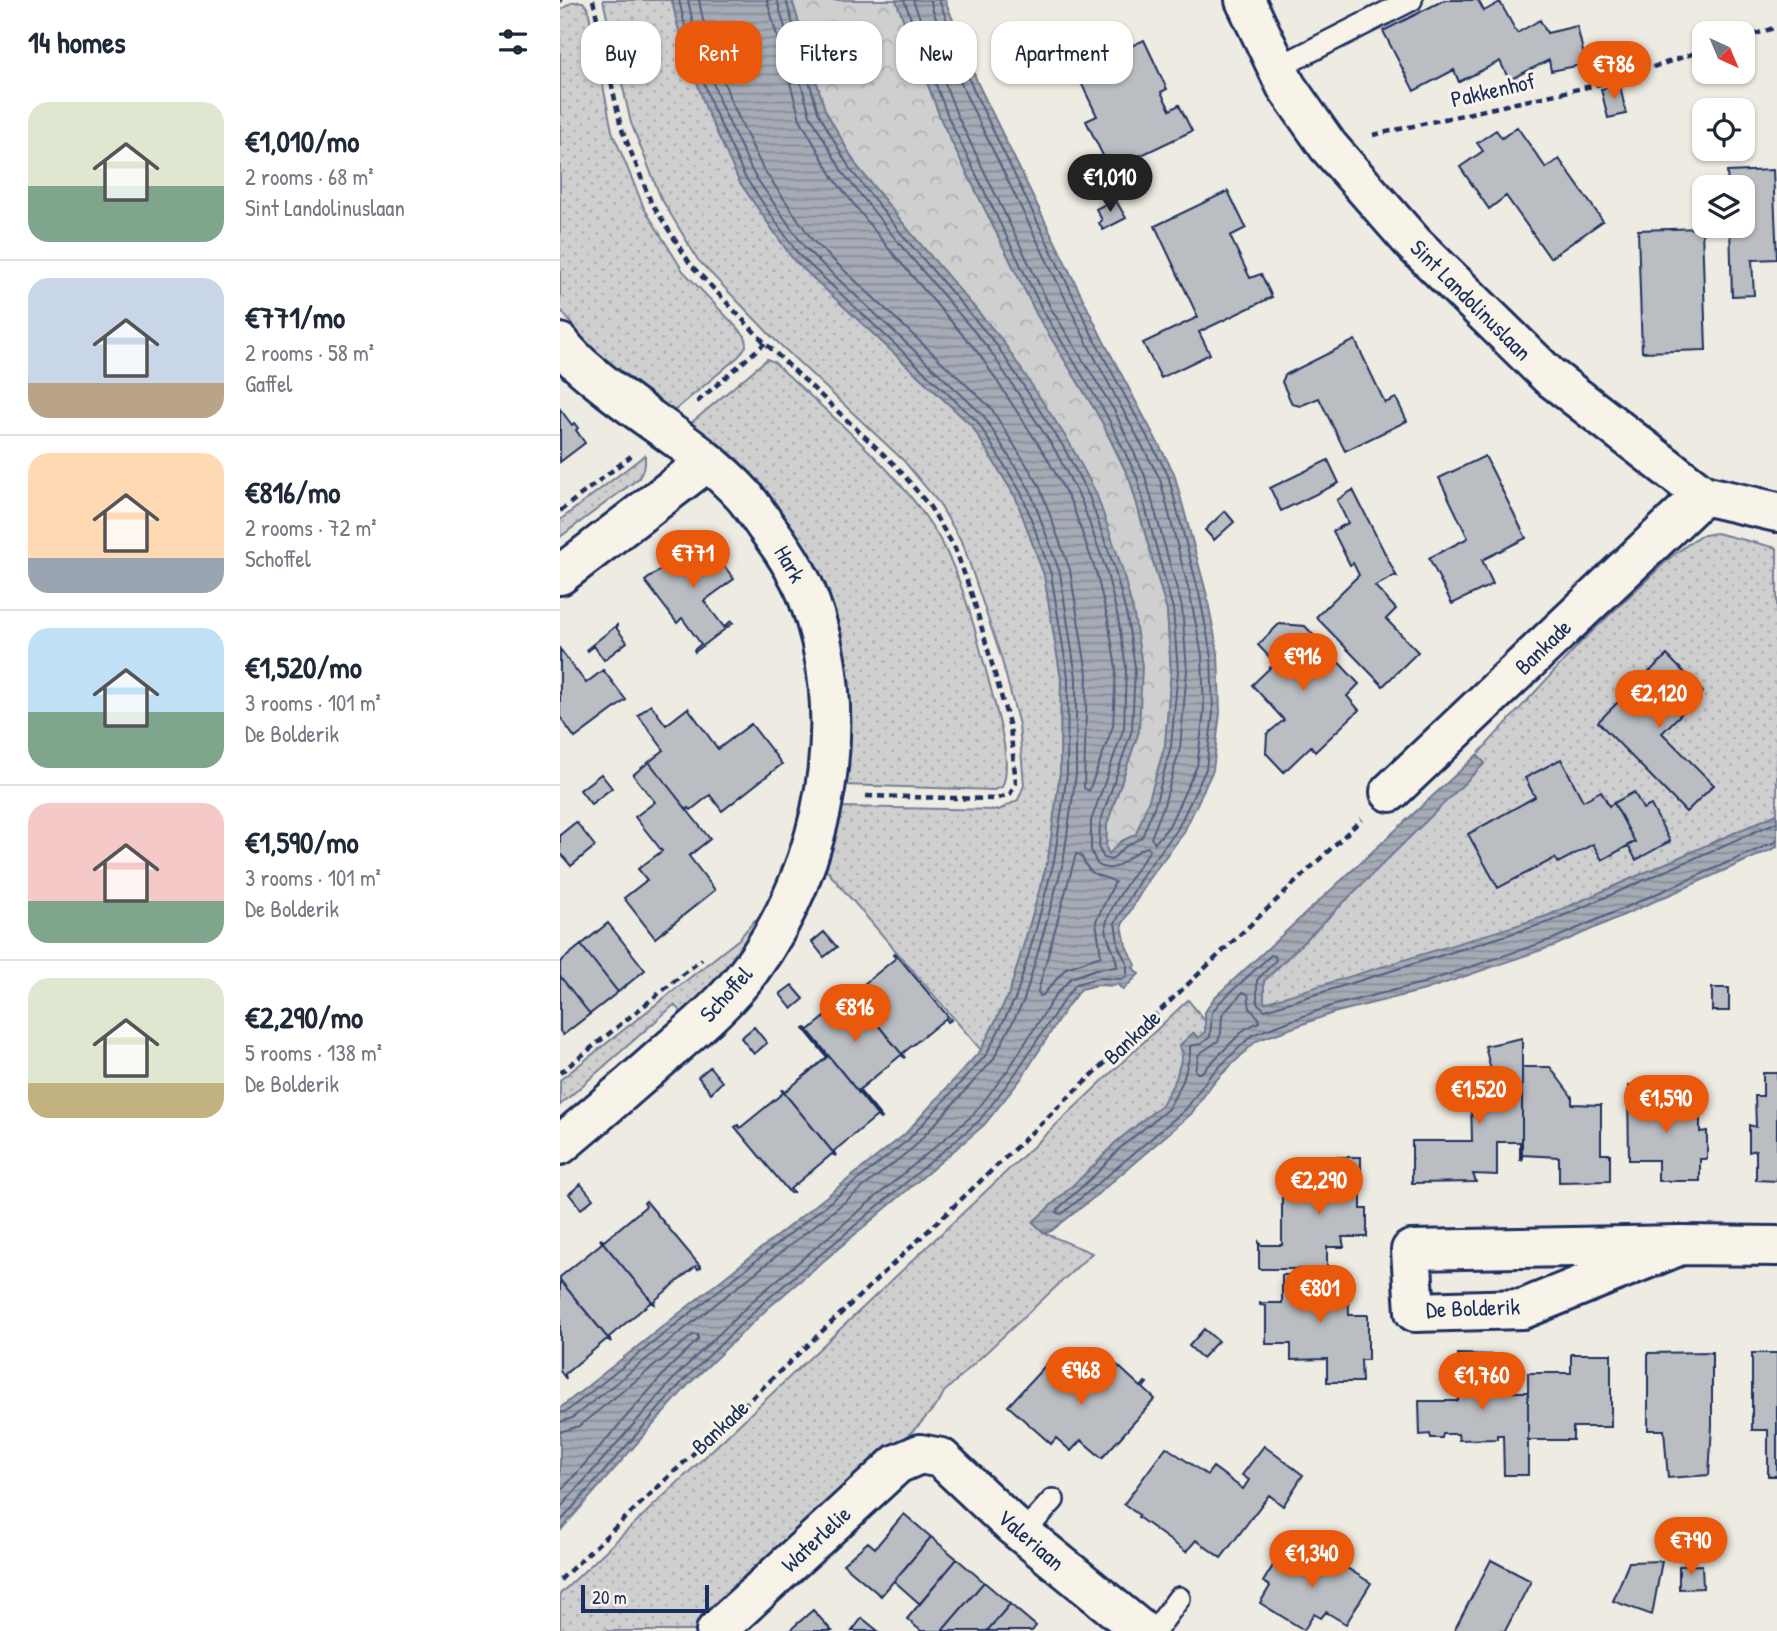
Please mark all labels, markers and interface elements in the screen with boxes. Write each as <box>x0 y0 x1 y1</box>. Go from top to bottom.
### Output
chip: Buy <box>581 21 661 84</box>
chip: Rent <box>675 21 762 84</box>
chip: Filters <box>776 21 882 84</box>
chip: New <box>896 21 977 84</box>
chip: Apartment <box>991 21 1133 84</box>
north arrow <box>1692 21 1755 84</box>
map controls <box>1692 21 1755 238</box>
text: 14 homes <box>28 22 126 62</box>
icon: filters <box>494 23 532 61</box>
pin: €786 <box>1573 42 1655 101</box>
text: €786 <box>1593 48 1635 79</box>
street label: Pakkenhof <box>1448 65 1539 114</box>
button: locate <box>1692 98 1755 161</box>
text: €1,010/mo <box>245 121 359 161</box>
icon: home <box>84 130 168 214</box>
pin: €1,010 <box>1053 154 1167 214</box>
text: 2 rooms · 68 m² <box>245 161 373 192</box>
text: €1,010 <box>1083 161 1137 192</box>
button: layers <box>1692 175 1755 238</box>
text: Sint Landolinuslaan <box>245 192 405 223</box>
street label: Sint Landolinuslaan <box>1404 232 1539 367</box>
text: €771/mo <box>245 297 345 337</box>
icon: home <box>84 306 168 390</box>
text: 2 rooms · 58 m² <box>245 337 374 368</box>
text: Gaffel <box>245 368 292 399</box>
text: €816/mo <box>245 472 340 512</box>
icon: home <box>84 481 168 565</box>
text: 2 rooms · 72 m² <box>245 512 377 543</box>
pin: €771 <box>652 530 734 590</box>
text: €771 <box>672 537 714 568</box>
street label: Hark <box>767 539 814 588</box>
text: Schoffel <box>245 543 311 574</box>
street label: Bankade <box>1508 612 1578 681</box>
pin: €916 <box>1262 634 1344 693</box>
text: €916 <box>1284 640 1322 671</box>
text: €1,520/mo <box>245 647 362 687</box>
icon: home <box>84 656 168 740</box>
pin: €2,120 <box>1602 670 1716 730</box>
text: €2,120 <box>1631 677 1687 708</box>
text: 3 rooms · 101 m² <box>245 687 381 718</box>
text: De Bolderik <box>245 718 339 749</box>
text: €1,590/mo <box>245 822 359 862</box>
icon: home <box>84 831 168 915</box>
text: 3 rooms · 101 m² <box>245 862 381 893</box>
text: De Bolderik <box>245 893 339 924</box>
street label: Schoffel <box>692 958 760 1028</box>
pin: €816 <box>814 984 896 1044</box>
text: €816 <box>836 991 874 1022</box>
text: €2,290/mo <box>245 997 363 1037</box>
street label: Bankade <box>1096 1002 1167 1071</box>
icon: home <box>84 1006 168 1090</box>
text: 5 rooms · 138 m² <box>245 1037 382 1068</box>
pin: €1,520 <box>1422 1066 1536 1126</box>
text: De Bolderik <box>245 1068 339 1099</box>
text: €1,520 <box>1452 1073 1506 1104</box>
pin: €1,590 <box>1609 1076 1723 1135</box>
text: €1,590 <box>1640 1082 1692 1113</box>
pin: €2,290 <box>1262 1158 1376 1217</box>
text: €2,290 <box>1291 1164 1347 1195</box>
pin: €801 <box>1279 1266 1361 1325</box>
text: €801 <box>1300 1272 1340 1303</box>
street label: De Bolderik <box>1425 1290 1521 1325</box>
pin: €968 <box>1040 1348 1122 1407</box>
pin: €1,760 <box>1425 1352 1539 1412</box>
text: €968 <box>1062 1354 1100 1385</box>
text: €1,760 <box>1455 1359 1509 1390</box>
street label: Bankade <box>684 1392 755 1461</box>
street label: Waterlelie <box>774 1498 857 1579</box>
street label: Valeriaan <box>991 1502 1072 1577</box>
pin: €790 <box>1650 1518 1732 1577</box>
text: €790 <box>1670 1524 1712 1555</box>
pin: €1,340 <box>1255 1530 1369 1590</box>
text: €1,340 <box>1285 1537 1339 1568</box>
scale bar <box>581 1582 709 1614</box>
text: 20 m <box>592 1584 627 1610</box>

